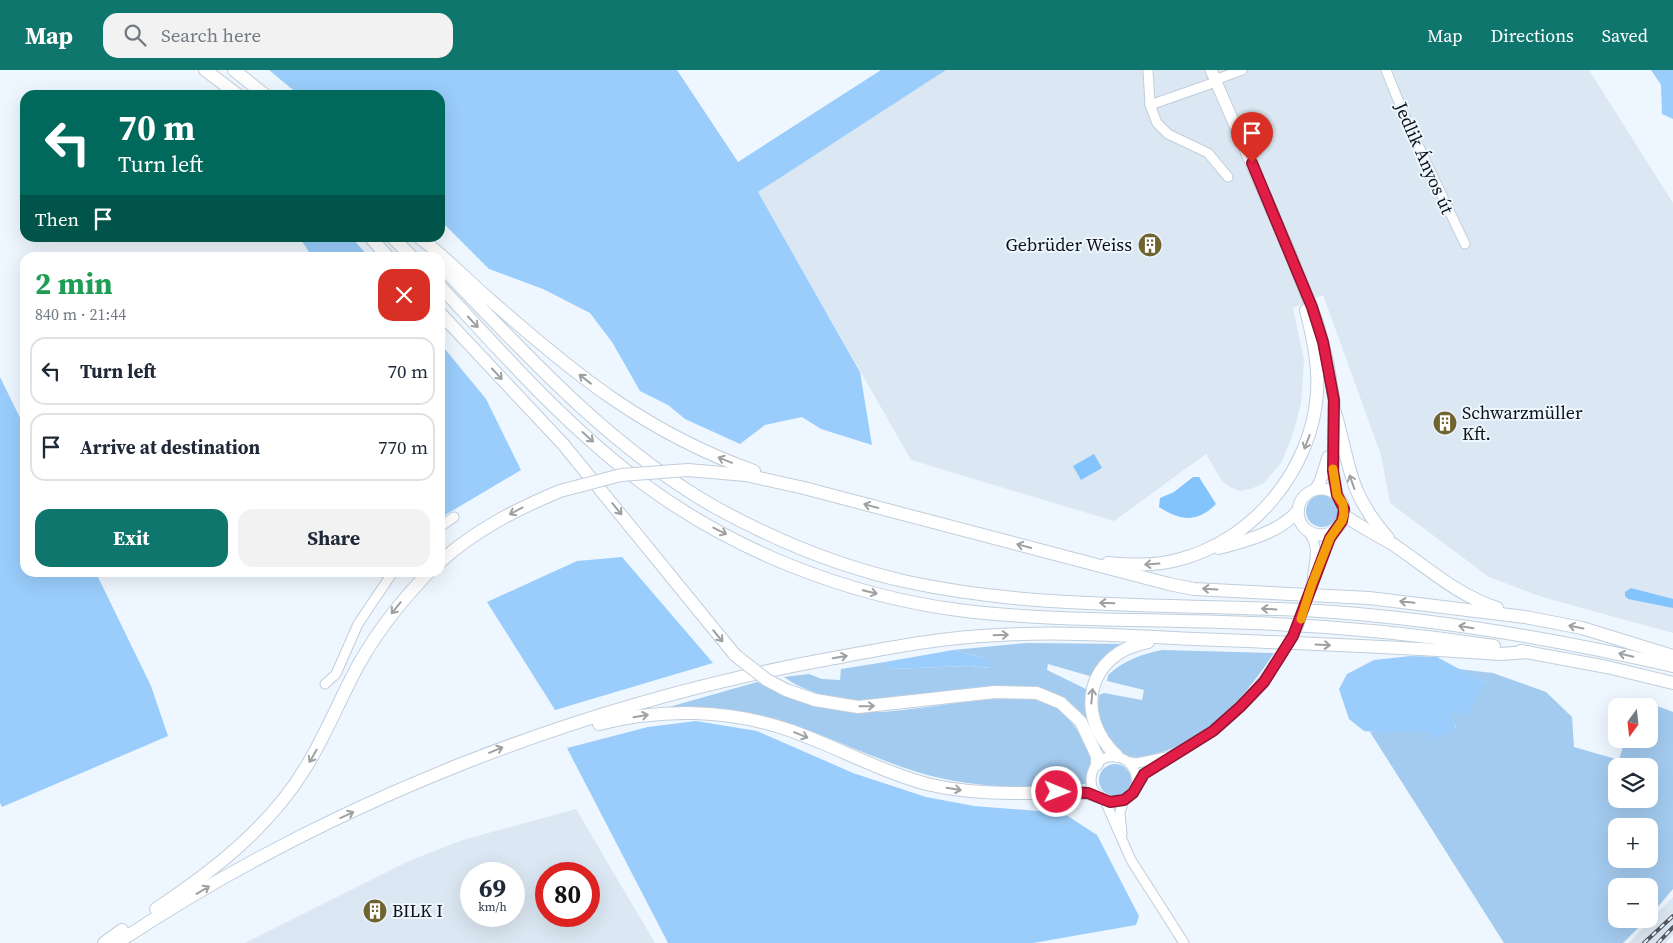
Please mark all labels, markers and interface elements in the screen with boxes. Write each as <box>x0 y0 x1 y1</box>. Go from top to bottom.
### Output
search box <box>103 13 453 58</box>
text: Map <box>25 19 73 52</box>
icon: search <box>121 21 149 49</box>
text: Search here <box>161 22 261 48</box>
text: Map <box>1427 23 1463 48</box>
text: Directions <box>1491 23 1574 48</box>
text: Saved <box>1602 23 1648 48</box>
street label: Jedlik Ányos út <box>1388 97 1460 218</box>
text: 70 m <box>118 104 195 152</box>
icon: left <box>35 110 100 175</box>
pin <box>1231 112 1273 163</box>
icon: arrive <box>1238 119 1266 147</box>
text: Turn left <box>118 149 203 179</box>
icon: arrive <box>89 205 117 233</box>
text: Then <box>35 206 79 232</box>
place label: Gebrüder Weiss <box>1006 232 1132 257</box>
building icon: Gebrüder Weiss <box>1137 232 1163 258</box>
text: 2 min <box>35 263 113 304</box>
button: close <box>378 269 430 321</box>
text: 840 m · 21:44 <box>35 303 126 325</box>
one-way arrow <box>467 316 479 328</box>
icon: left <box>37 357 65 385</box>
text: Turn left <box>80 358 156 384</box>
text: 70 m <box>387 358 428 384</box>
one-way arrow <box>491 368 503 380</box>
one-way arrow <box>579 373 592 384</box>
place label: Schwarzmüller Kft. <box>1462 400 1583 446</box>
building icon: Schwarzmüller Kft. <box>1432 410 1458 436</box>
one-way arrow <box>581 431 594 443</box>
icon: arrive <box>37 433 65 461</box>
text: Arrive at destination <box>80 434 260 460</box>
text: 770 m <box>378 434 428 460</box>
one-way arrow <box>1301 434 1311 449</box>
one-way arrow <box>718 455 733 464</box>
one-way arrow <box>1347 474 1356 490</box>
one-way arrow <box>864 501 880 510</box>
one-way arrow <box>611 502 622 515</box>
one-way arrow <box>509 507 524 516</box>
button: Exit <box>35 509 228 567</box>
button: Share <box>238 509 430 567</box>
one-way arrow <box>712 527 727 536</box>
one-way arrow <box>1016 541 1032 550</box>
one-way arrow <box>1145 559 1161 569</box>
one-way arrow <box>1203 585 1219 594</box>
one-way arrow <box>862 588 878 597</box>
one-way arrow <box>1400 597 1416 607</box>
one-way arrow <box>1099 598 1115 608</box>
one-way arrow <box>391 602 402 615</box>
one-way arrow <box>1261 604 1277 613</box>
one-way arrow <box>1458 621 1474 631</box>
one-way arrow <box>1568 622 1584 631</box>
one-way arrow <box>712 629 724 642</box>
one-way arrow <box>992 630 1008 639</box>
one-way arrow <box>1315 641 1331 650</box>
one-way arrow <box>1618 650 1634 659</box>
one-way arrow <box>831 651 847 661</box>
one-way arrow <box>1087 688 1097 704</box>
north arrow <box>1608 698 1658 748</box>
map controls <box>1608 698 1658 928</box>
one-way arrow <box>859 702 875 711</box>
one-way arrow <box>633 711 649 721</box>
one-way arrow <box>793 731 808 740</box>
one-way arrow <box>489 745 504 754</box>
one-way arrow <box>307 748 317 762</box>
button: layers <box>1608 758 1658 808</box>
position arrow <box>1030 765 1082 817</box>
one-way arrow <box>946 784 962 794</box>
one-way arrow <box>340 810 355 820</box>
button: + <box>1608 818 1658 868</box>
speed limit sign: 80 <box>535 862 600 927</box>
text: 69 <box>479 871 506 905</box>
button: − <box>1608 878 1658 928</box>
one-way arrow <box>196 884 210 894</box>
building icon: BILK I <box>362 898 388 924</box>
place label: BILK I <box>392 898 443 923</box>
text: km/h <box>478 899 507 915</box>

